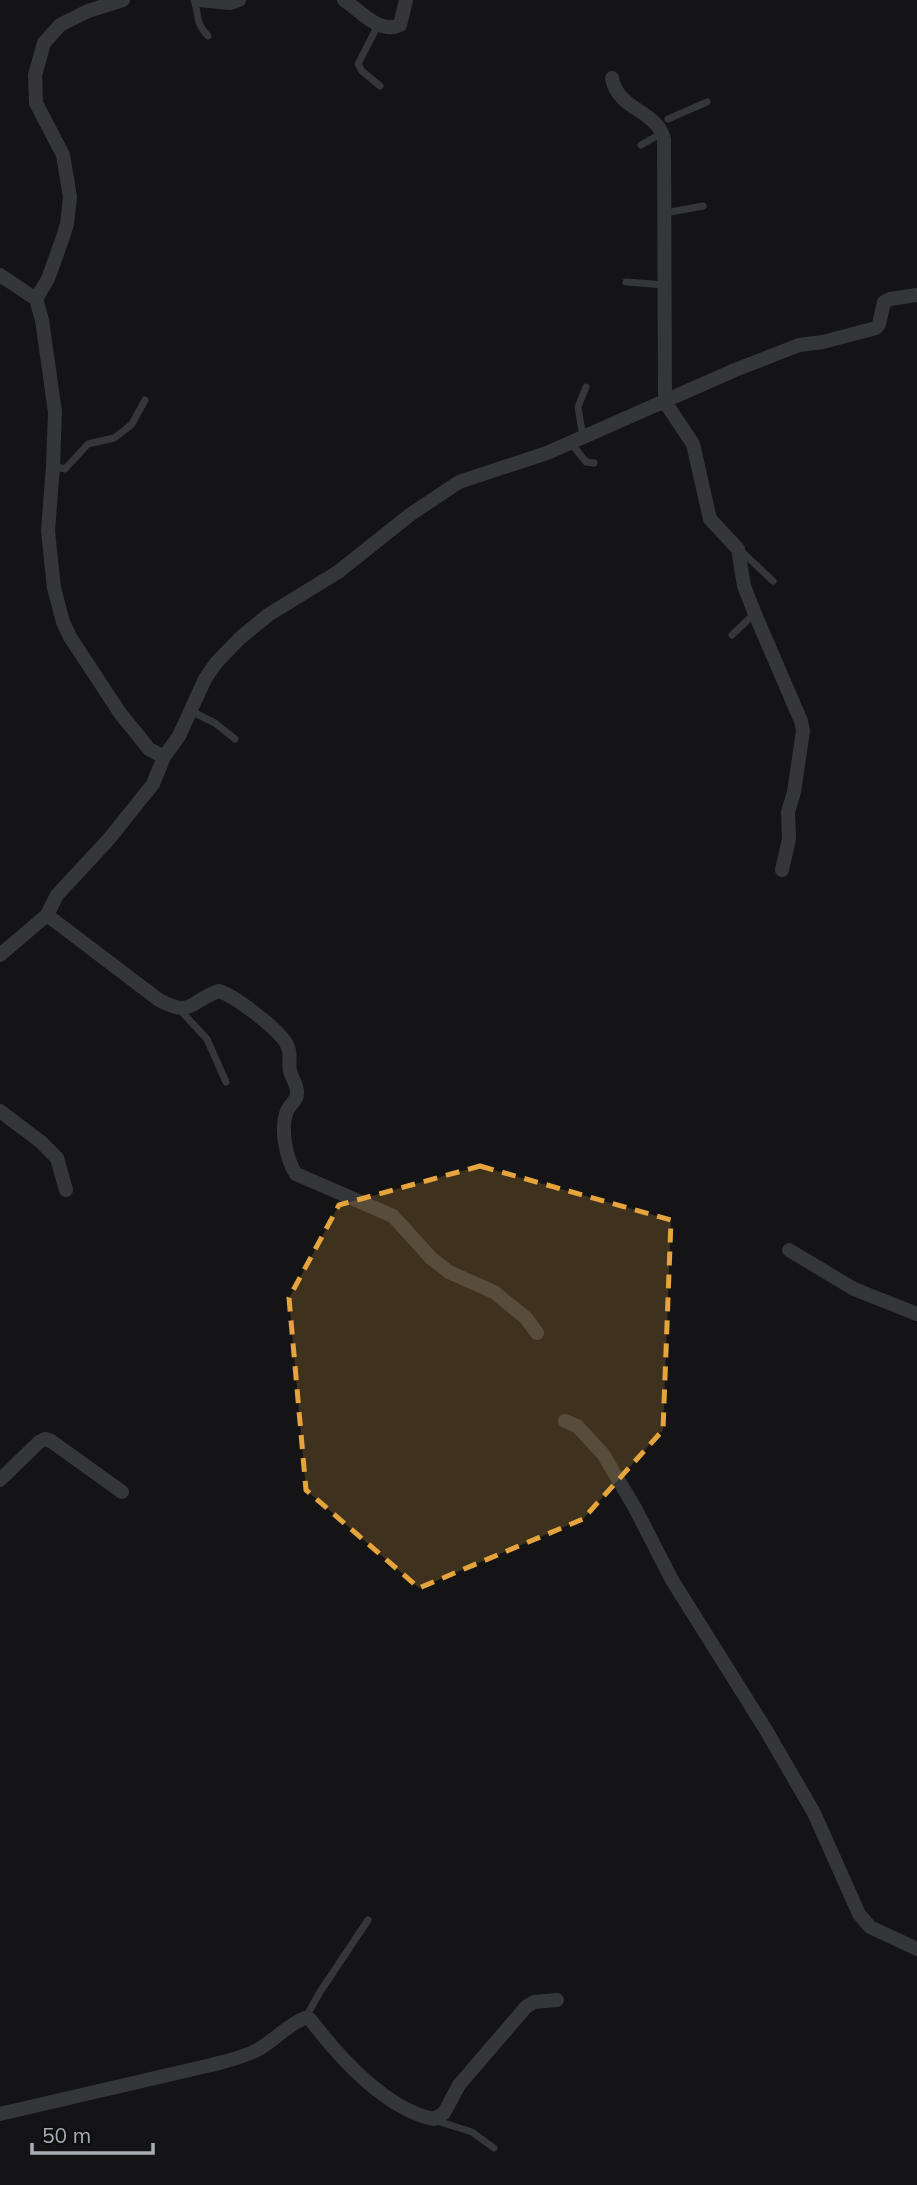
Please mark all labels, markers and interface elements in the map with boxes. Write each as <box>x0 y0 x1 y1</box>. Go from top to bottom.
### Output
scale bar <box>32 2112 152 2156</box>
text: 50 m <box>42 2122 91 2148</box>

